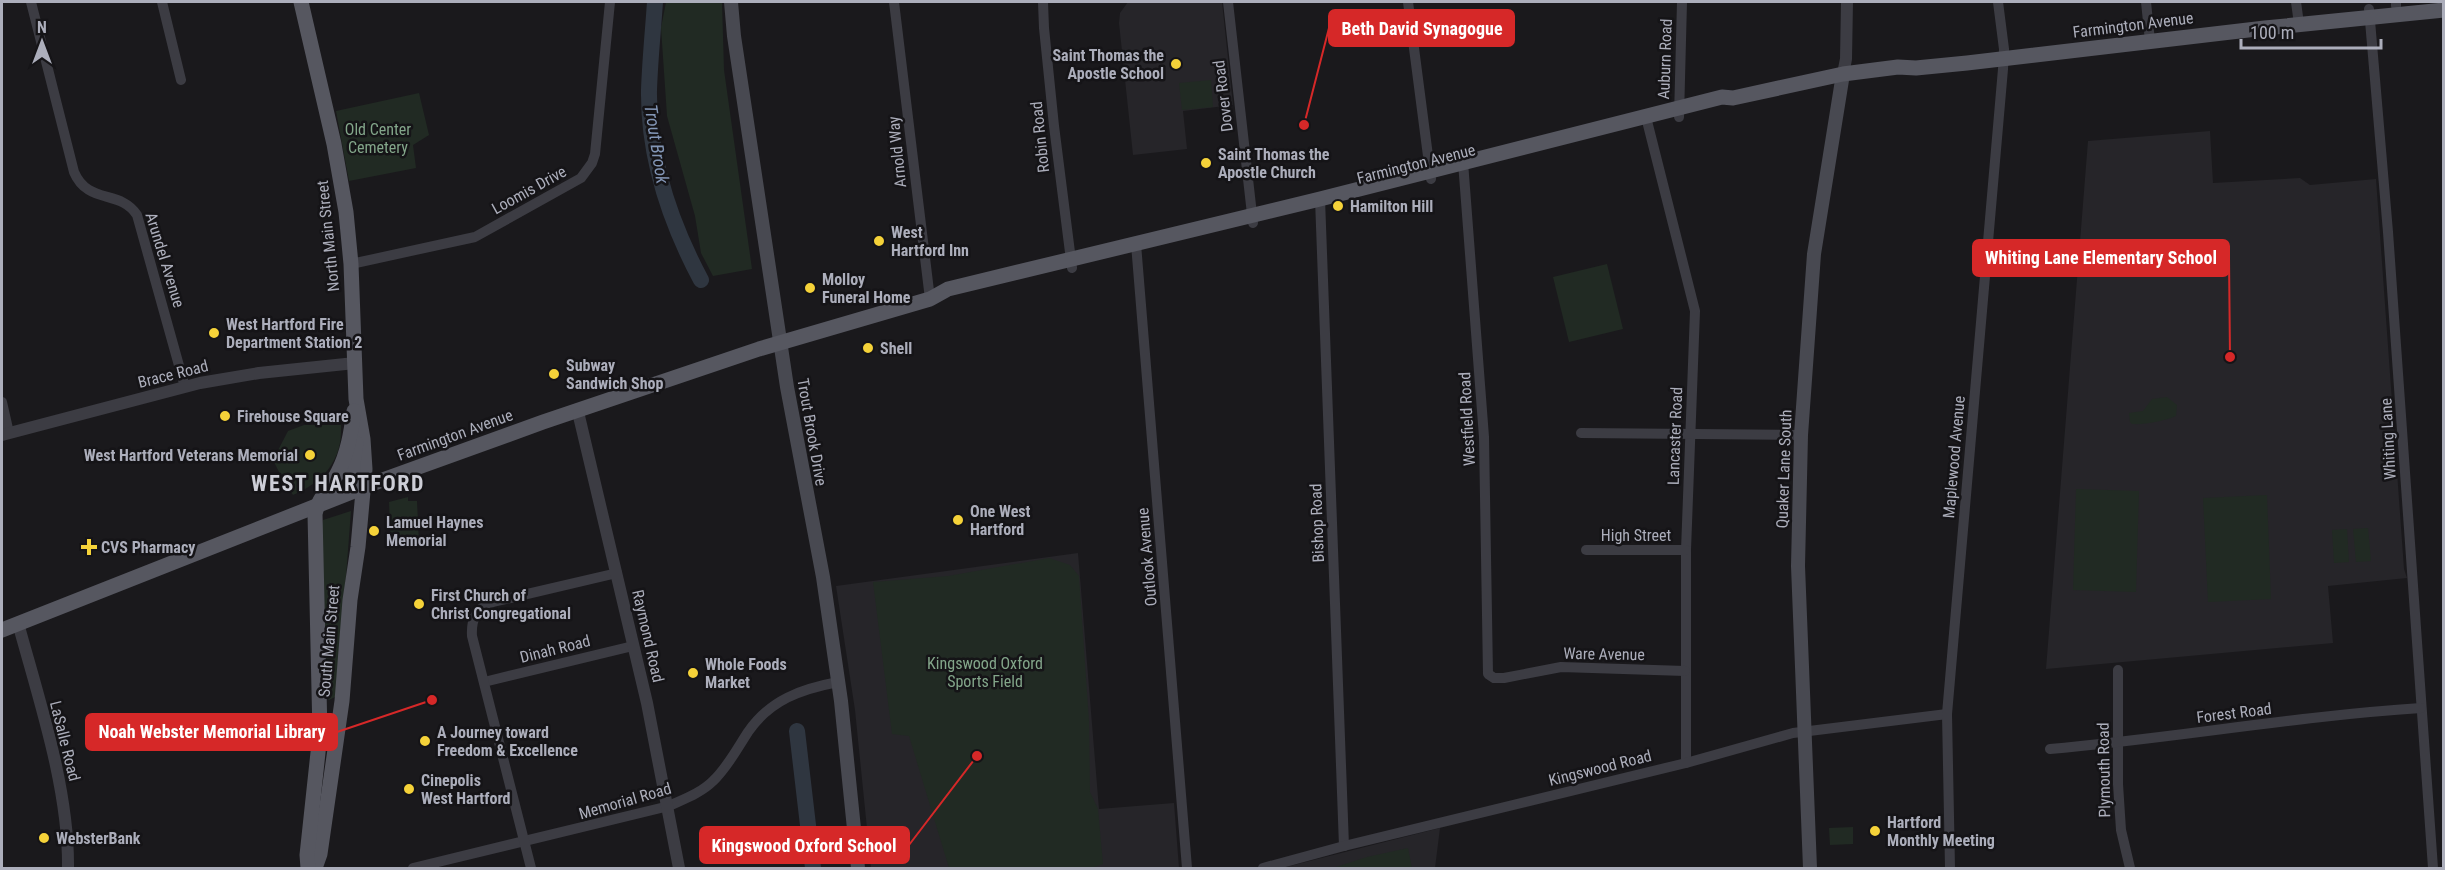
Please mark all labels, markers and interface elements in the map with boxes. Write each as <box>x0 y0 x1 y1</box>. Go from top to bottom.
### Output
street label: Farmington Avenue <box>2072 8 2194 42</box>
callout: Beth David Synagogue <box>1329 10 1514 46</box>
north arrow <box>12 12 72 72</box>
scale bar <box>2241 12 2380 50</box>
text: N <box>37 18 47 37</box>
text: Beth David Synagogue <box>1341 18 1503 39</box>
street label: Auburn Road <box>1654 18 1676 100</box>
text: 100 m <box>2250 22 2294 43</box>
place label: Saint Thomas the Apostle School <box>1052 46 1164 83</box>
marker: Saint Thomas the Apostle School <box>1169 57 1183 71</box>
street label: Dover Road <box>1209 59 1237 133</box>
street label: Robin Road <box>1027 100 1053 174</box>
water label: Trout Brook <box>640 103 674 186</box>
street label: Arnold Way <box>884 115 910 188</box>
park label: Old Center Cemetery <box>345 120 411 157</box>
street label: Farmington Avenue <box>1355 140 1477 188</box>
place label: Saint Thomas the Apostle Church <box>1218 145 1330 182</box>
marker: Saint Thomas the Apostle Church <box>1199 156 1213 170</box>
street label: Loomis Drive <box>488 162 570 218</box>
street label: North Main Street <box>313 179 343 293</box>
place label: Hamilton Hill <box>1350 197 1433 216</box>
marker: Hamilton Hill <box>1331 199 1345 213</box>
street label: Arundel Avenue <box>142 210 188 310</box>
place label: West Hartford Inn <box>891 223 969 260</box>
marker: West Hartford Inn <box>872 234 886 248</box>
callout: Whiting Lane Elementary School <box>1973 240 2229 276</box>
text: Whiting Lane Elementary School <box>1985 247 2217 268</box>
place label: Molloy Funeral Home <box>822 270 911 307</box>
marker: Molloy Funeral Home <box>803 281 817 295</box>
place label: West Hartford Fire Department Station 2 <box>226 315 362 352</box>
marker: West Hartford Fire Department Station 2 <box>207 326 221 340</box>
place label: Shell <box>880 339 912 358</box>
marker: Shell <box>861 341 875 355</box>
street label: Brace Road <box>136 356 210 392</box>
place label: Subway Sandwich Shop <box>566 356 664 393</box>
marker: Subway Sandwich Shop <box>547 367 561 381</box>
street label: Westfield Road <box>1455 371 1479 467</box>
street label: Trout Brook Drive <box>793 377 831 487</box>
street label: Lancaster Road <box>1664 387 1686 485</box>
street label: Maplewood Avenue <box>1939 395 1969 519</box>
street label: Whiting Lane <box>2376 398 2400 480</box>
street label: Farmington Avenue <box>395 405 515 465</box>
place label: Firehouse Square <box>237 407 349 426</box>
marker: Firehouse Square <box>218 409 232 423</box>
street label: Quaker Lane South <box>1772 409 1796 529</box>
place label: West Hartford Veterans Memorial <box>84 446 298 465</box>
marker: West Hartford Veterans Memorial <box>303 448 317 462</box>
district label: WEST HARTFORD <box>251 471 425 496</box>
street label: Bishop Road <box>1306 483 1328 563</box>
place label: One West Hartford <box>970 502 1031 539</box>
street label: Outlook Avenue <box>1133 507 1161 607</box>
place label: Lamuel Haynes Memorial <box>386 513 483 550</box>
marker: One West Hartford <box>951 513 965 527</box>
marker: Lamuel Haynes Memorial <box>367 524 381 538</box>
street label: High Street <box>1601 526 1671 545</box>
place label: CVS Pharmacy <box>101 538 195 557</box>
marker: CVS Pharmacy <box>82 540 96 554</box>
street label: South Main Street <box>315 584 343 698</box>
place label: First Church of Christ Congregational <box>431 586 571 623</box>
street label: Raymond Road <box>628 588 668 684</box>
marker: First Church of Christ Congregational <box>412 597 426 611</box>
street label: Dinah Road <box>518 631 592 667</box>
street label: Ware Avenue <box>1563 644 1645 664</box>
park label: Kingswood Oxford Sports Field <box>927 654 1043 691</box>
place label: Whole Foods Market <box>705 655 787 692</box>
marker: Whole Foods Market <box>686 666 700 680</box>
street label: LaSalle Road <box>46 699 84 783</box>
street label: Forest Road <box>2195 699 2273 727</box>
callout: Noah Webster Memorial Library <box>86 714 337 750</box>
text: Noah Webster Memorial Library <box>98 721 326 742</box>
street label: Plymouth Road <box>2094 722 2114 818</box>
place label: A Journey toward Freedom & Excellence <box>437 723 578 760</box>
marker: A Journey toward Freedom & Excellence <box>418 734 432 748</box>
street label: Kingswood Road <box>1547 746 1653 790</box>
place label: Cinepolis West Hartford <box>421 771 511 808</box>
street label: Memorial Road <box>577 779 673 823</box>
marker: Cinepolis West Hartford <box>402 782 416 796</box>
place label: Hartford Monthly Meeting <box>1887 813 1995 850</box>
marker: Hartford Monthly Meeting <box>1868 824 1882 838</box>
callout: Kingswood Oxford School <box>700 827 909 863</box>
place label: WebsterBank <box>56 829 141 848</box>
marker: WebsterBank <box>37 831 51 845</box>
text: Kingswood Oxford School <box>712 835 896 856</box>

